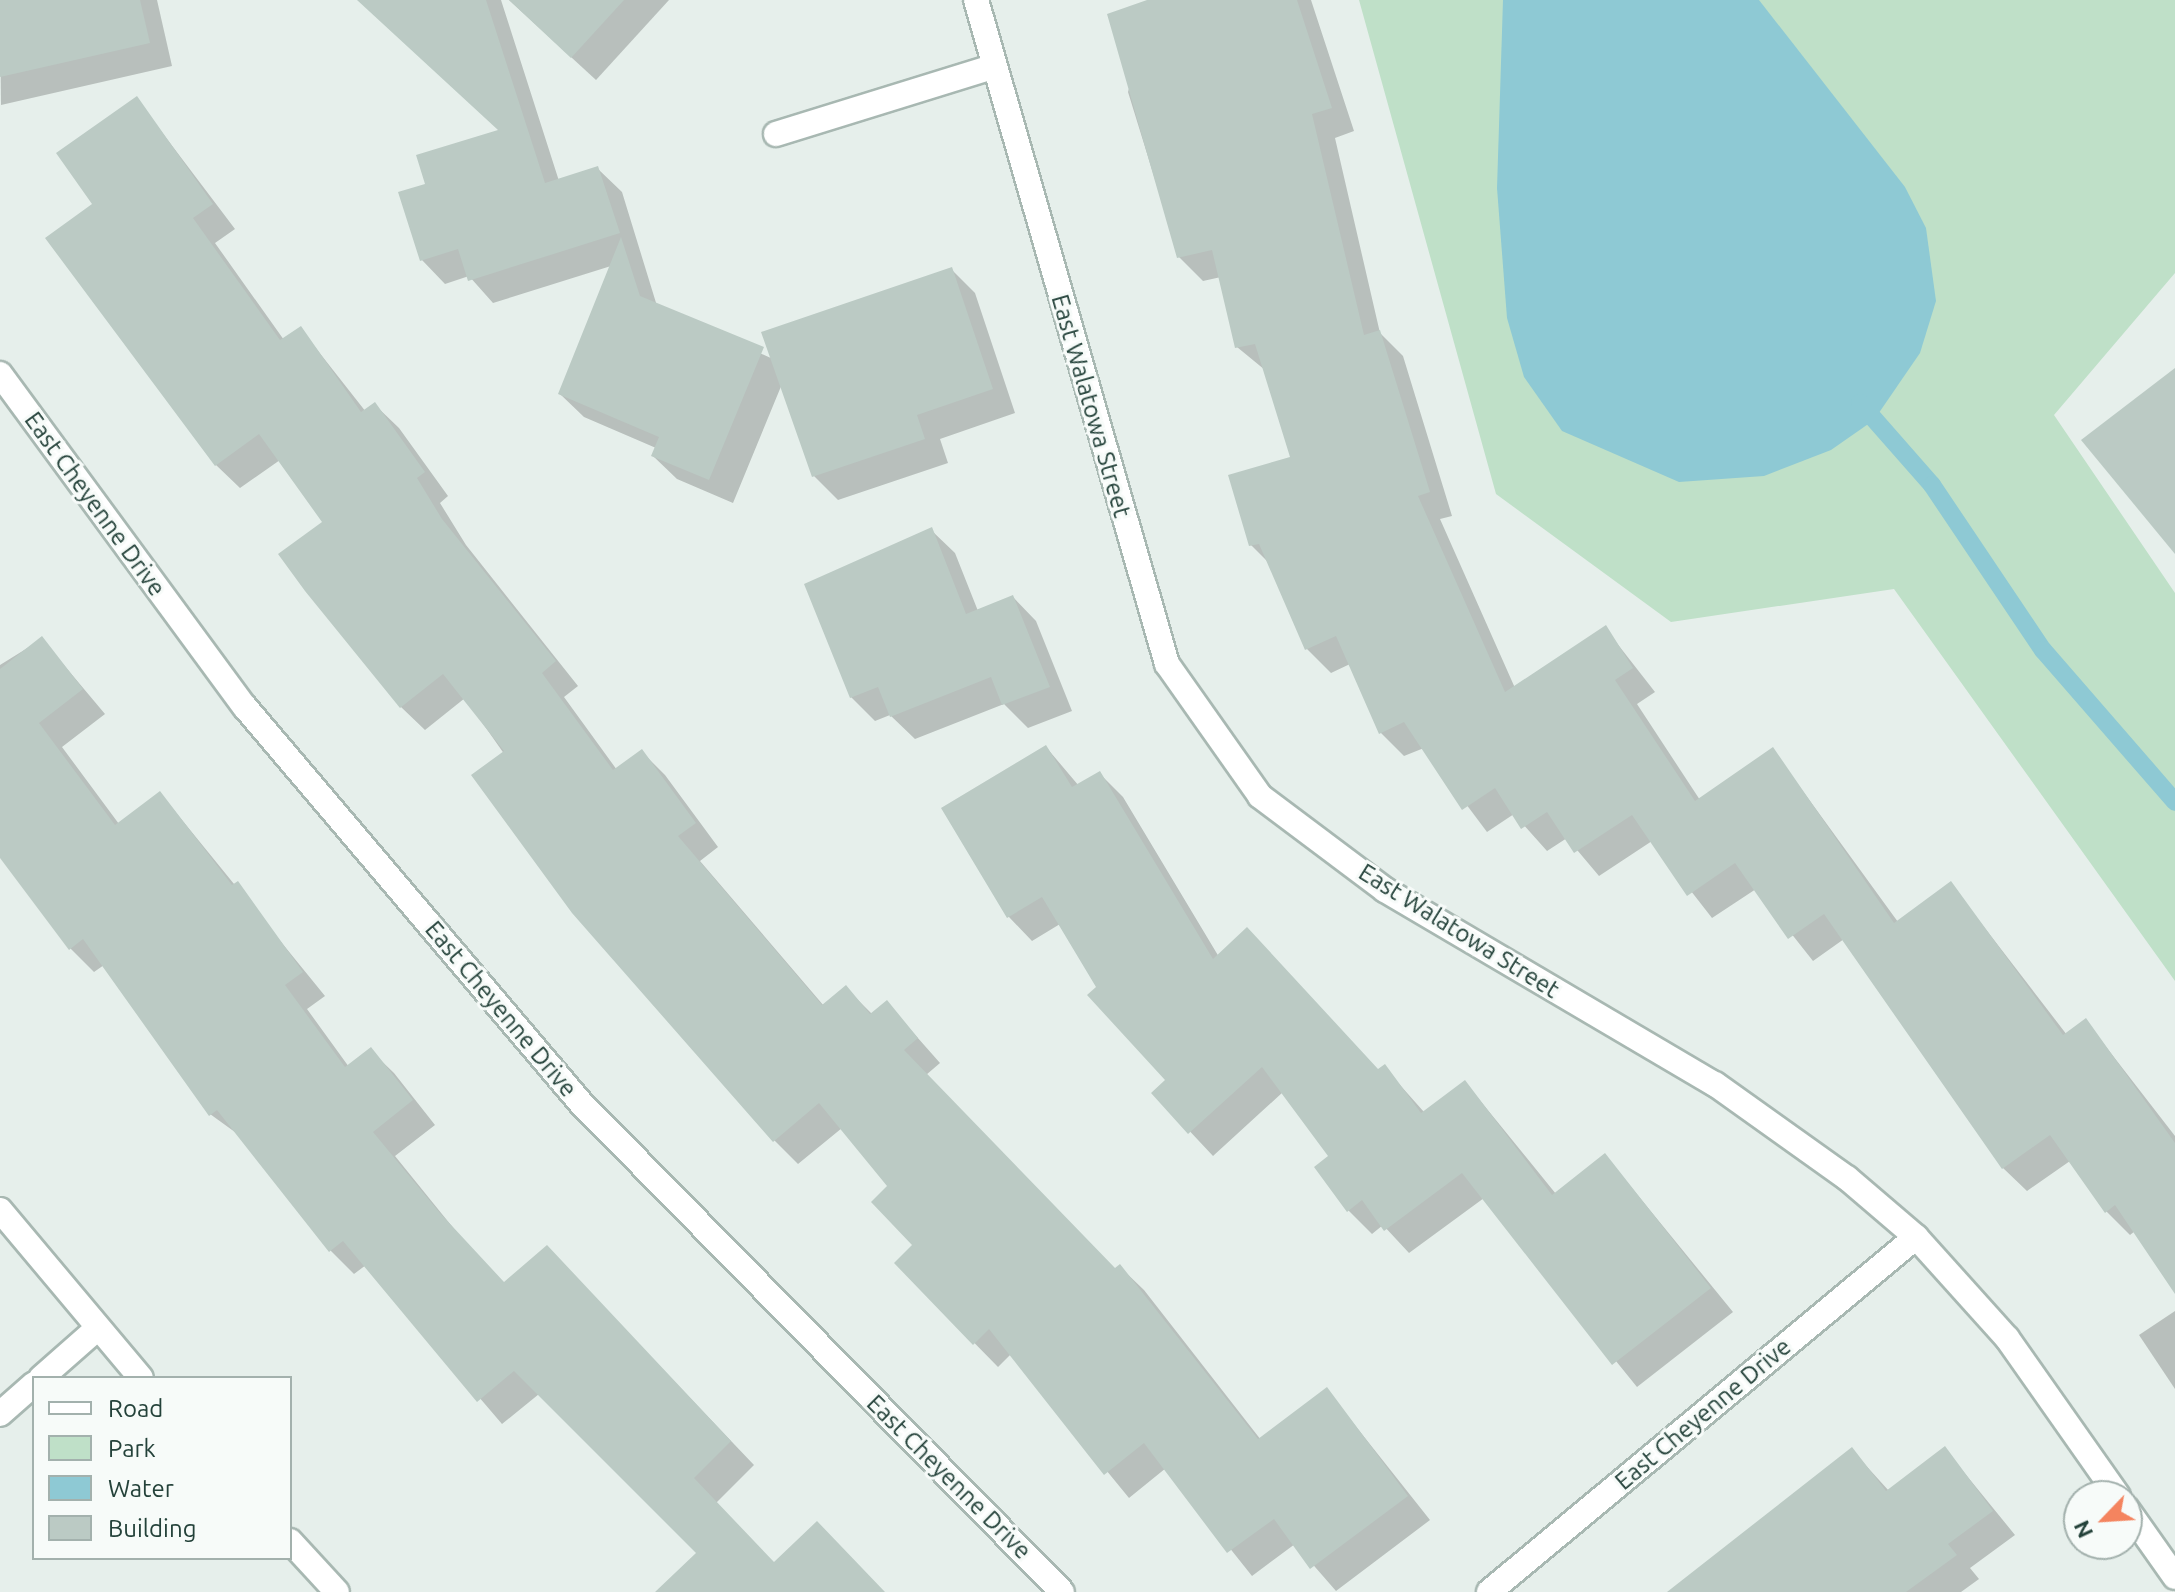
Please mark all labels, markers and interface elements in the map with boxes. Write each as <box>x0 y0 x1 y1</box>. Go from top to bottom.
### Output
street label: East Walatowa Street <box>1045 291 1137 521</box>
street label: East Cheyenne Drive <box>19 406 171 602</box>
street label: East Walatowa Street <box>1354 858 1564 1004</box>
street label: East Cheyenne Drive <box>419 915 583 1103</box>
street label: East Cheyenne Drive <box>1609 1332 1797 1496</box>
legend <box>32 1376 292 1560</box>
street label: East Cheyenne Drive <box>861 1389 1037 1565</box>
text: Road <box>108 1395 163 1422</box>
text: Park <box>108 1435 156 1462</box>
text: Water <box>108 1475 174 1502</box>
north arrow <box>2063 1480 2143 1560</box>
text: Building <box>108 1515 196 1542</box>
text: N <box>2068 1517 2097 1542</box>

